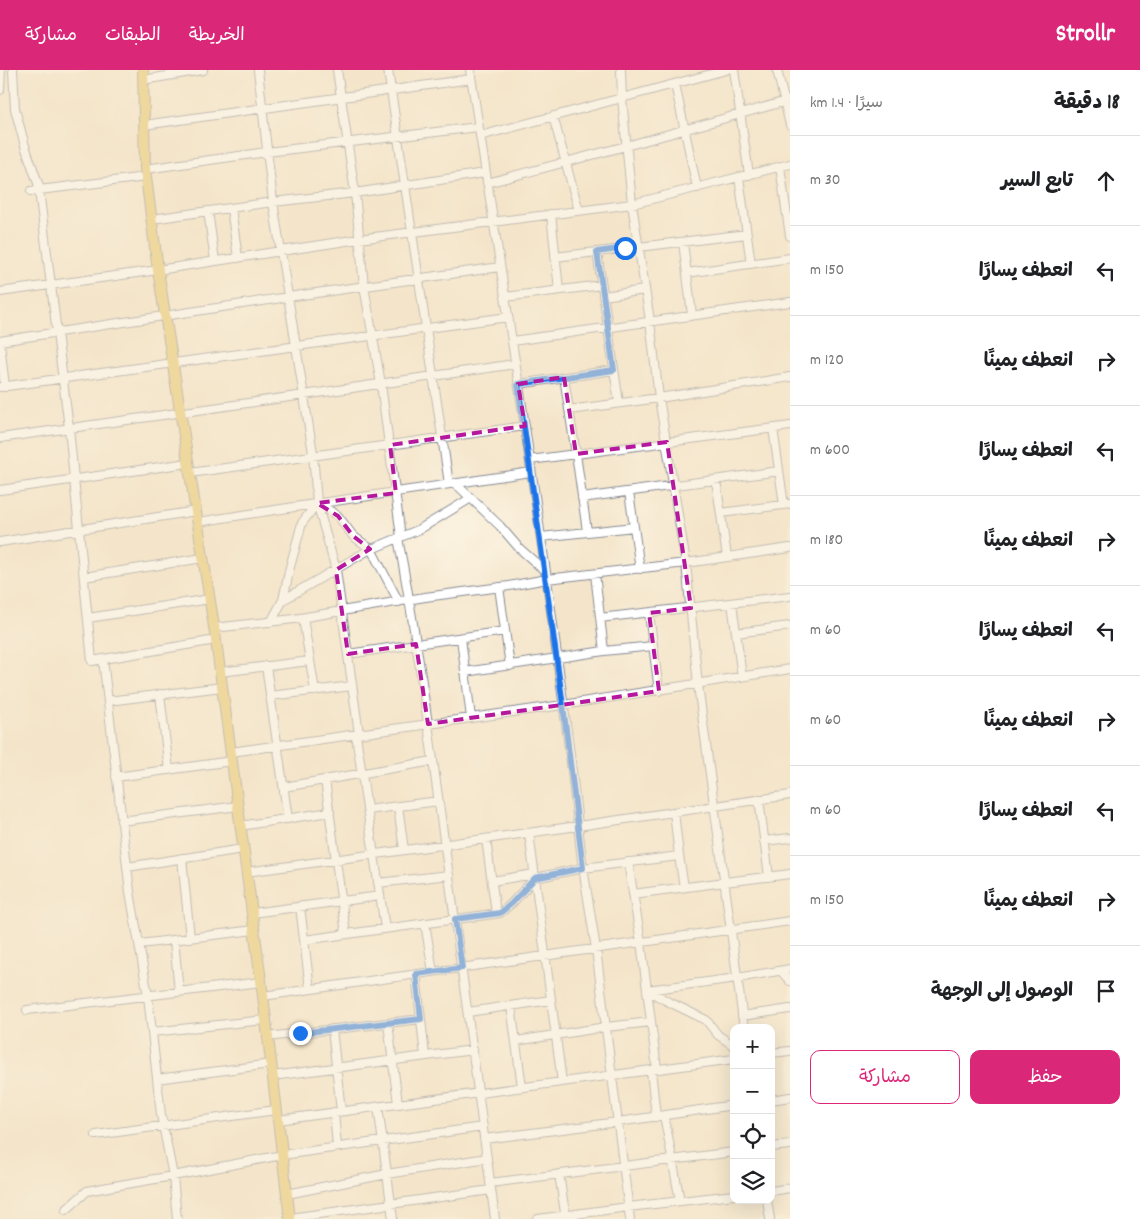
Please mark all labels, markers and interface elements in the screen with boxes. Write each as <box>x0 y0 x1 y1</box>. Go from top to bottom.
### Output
text: Strollr <box>1056 18 1115 52</box>
text: مشاركة <box>25 24 77 49</box>
text: الطبقات <box>105 24 161 49</box>
text: الخريطة <box>189 24 245 49</box>
text: 18 دقيقة <box>1054 89 1120 119</box>
text: سيرًا · 1.4 km <box>810 92 883 115</box>
icon: ahead <box>1092 167 1120 195</box>
text: 30 m <box>810 169 841 192</box>
text: تابع السير <box>1001 169 1073 196</box>
route start <box>614 237 637 260</box>
icon: left <box>1092 257 1120 285</box>
text: 150 m <box>810 259 844 282</box>
text: انعطف يسارًا <box>979 259 1073 286</box>
icon: right <box>1092 347 1120 375</box>
text: 120 m <box>810 349 844 372</box>
text: انعطف يمينًا <box>984 349 1073 376</box>
icon: left <box>1092 437 1120 465</box>
text: 600 m <box>810 439 850 462</box>
text: انعطف يسارًا <box>979 439 1073 466</box>
icon: right <box>1092 527 1120 555</box>
text: 180 m <box>810 529 843 552</box>
text: انعطف يمينًا <box>984 529 1073 556</box>
icon: left <box>1092 617 1120 645</box>
text: 60 m <box>810 619 841 642</box>
text: انعطف يسارًا <box>979 619 1073 646</box>
icon: right <box>1092 707 1120 735</box>
text: 60 m <box>810 709 841 732</box>
text: انعطف يمينًا <box>984 709 1073 736</box>
icon: left <box>1092 797 1120 825</box>
text: 60 m <box>810 799 841 822</box>
text: انعطف يسارًا <box>979 799 1073 826</box>
icon: right <box>1092 887 1120 915</box>
text: 150 m <box>810 889 844 912</box>
text: انعطف يمينًا <box>984 889 1073 916</box>
icon: arrive <box>1092 977 1120 1005</box>
text: الوصول إلى الوجهة <box>931 979 1073 1006</box>
route end <box>289 1022 312 1045</box>
map controls <box>730 1024 775 1204</box>
button: + <box>730 1024 775 1069</box>
button: مشاركة <box>810 1050 960 1104</box>
button: حفظ <box>970 1050 1120 1104</box>
button: − <box>730 1069 775 1114</box>
button: locate <box>730 1114 775 1159</box>
button: layers <box>730 1159 775 1204</box>

